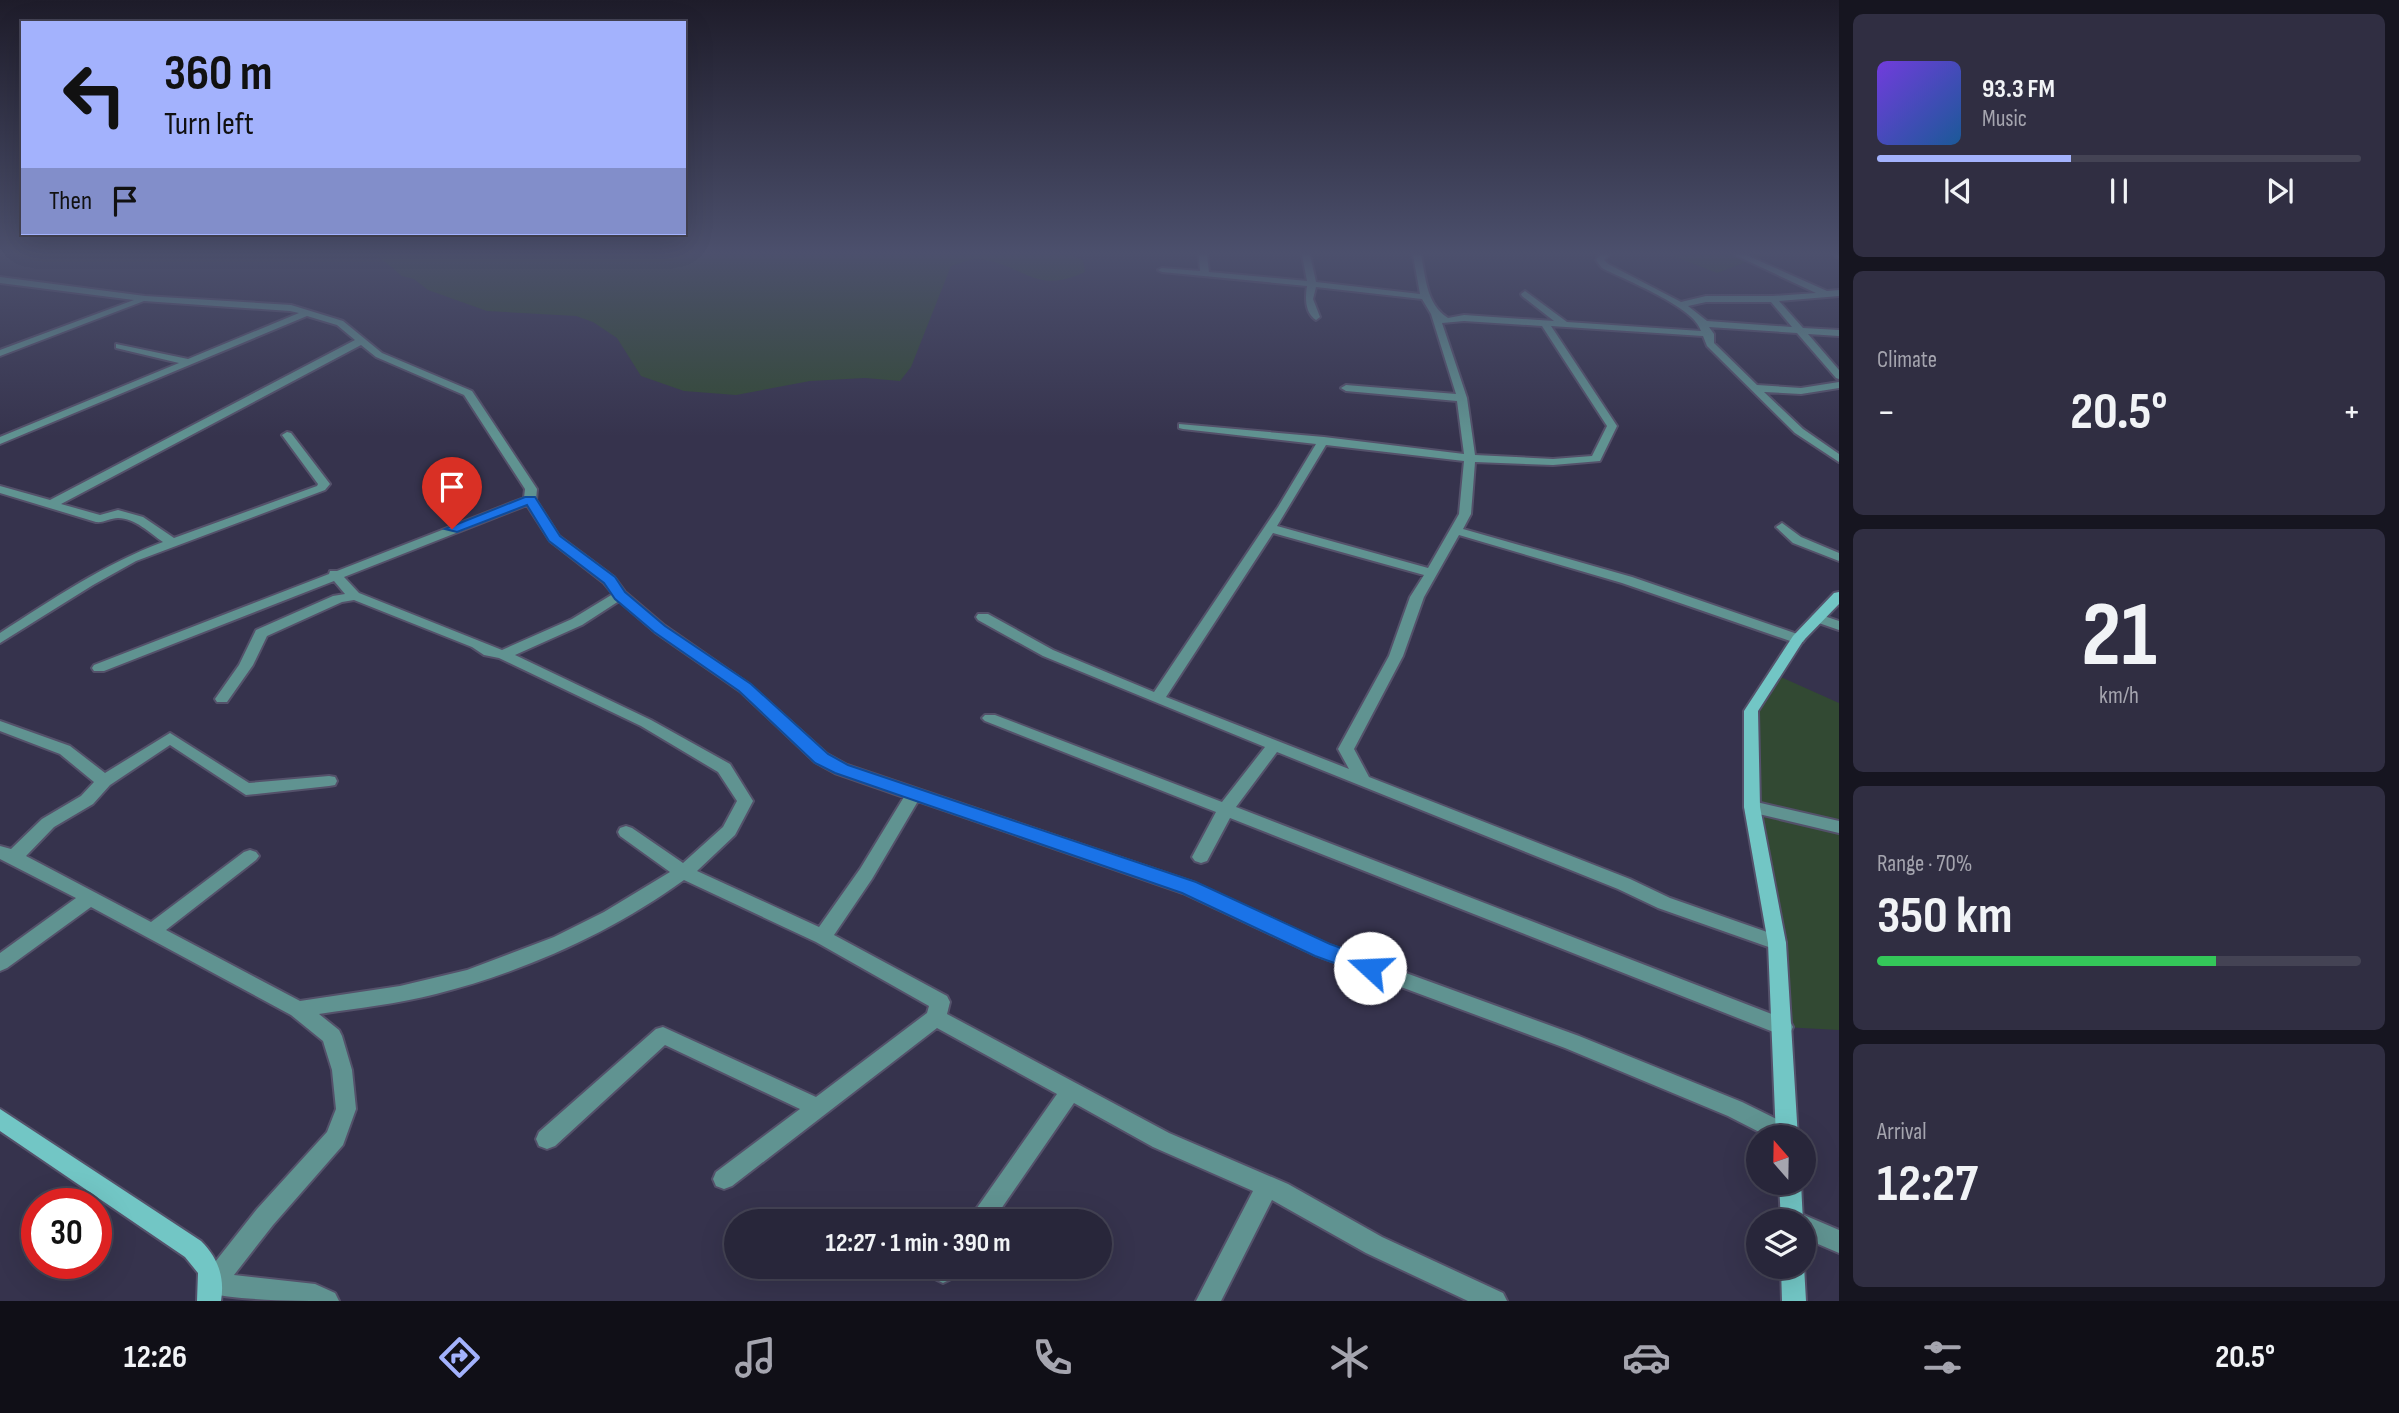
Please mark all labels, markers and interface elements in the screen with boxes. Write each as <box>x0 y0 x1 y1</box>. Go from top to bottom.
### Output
text: 360 m <box>164 45 272 104</box>
icon: left <box>49 49 140 140</box>
text: 93.3 FM <box>1982 74 2055 105</box>
text: Turn left <box>164 105 254 144</box>
text: Music <box>1982 105 2027 133</box>
icon: previous <box>1939 172 1977 210</box>
icon: pause <box>2100 172 2138 210</box>
icon: next <box>2261 172 2299 210</box>
icon: arrive <box>106 182 144 220</box>
text: Then <box>49 186 92 217</box>
text: Climate <box>1877 346 1937 374</box>
text: 20.5° <box>2070 381 2168 444</box>
text: − <box>1877 390 1896 435</box>
text: + <box>2342 390 2361 435</box>
pin <box>422 457 482 529</box>
icon: arrive <box>433 468 471 506</box>
text: 21 <box>2081 582 2157 691</box>
text: km/h <box>2099 682 2139 710</box>
text: Range · 70% <box>1877 850 1972 878</box>
text: 350 km <box>1877 885 2012 948</box>
position arrow <box>1333 931 1407 1005</box>
text: Arrival <box>1877 1118 1926 1146</box>
north arrow <box>1746 1125 1816 1195</box>
map controls <box>1746 1125 1816 1279</box>
text: 12:27 <box>1877 1153 1978 1216</box>
speed limit sign: 30 <box>21 1188 112 1279</box>
button: layers <box>1746 1209 1816 1279</box>
text: 12:27 · 1 min · 390 m <box>825 1228 1011 1259</box>
icon: directions <box>435 1333 484 1382</box>
icon: music <box>731 1333 780 1382</box>
icon: phone <box>1028 1333 1077 1382</box>
icon: climate <box>1325 1333 1374 1382</box>
icon: car <box>1622 1333 1671 1382</box>
icon: filters <box>1918 1333 1967 1382</box>
text: 12:26 <box>124 1338 187 1377</box>
text: 20.5° <box>2215 1338 2275 1377</box>

